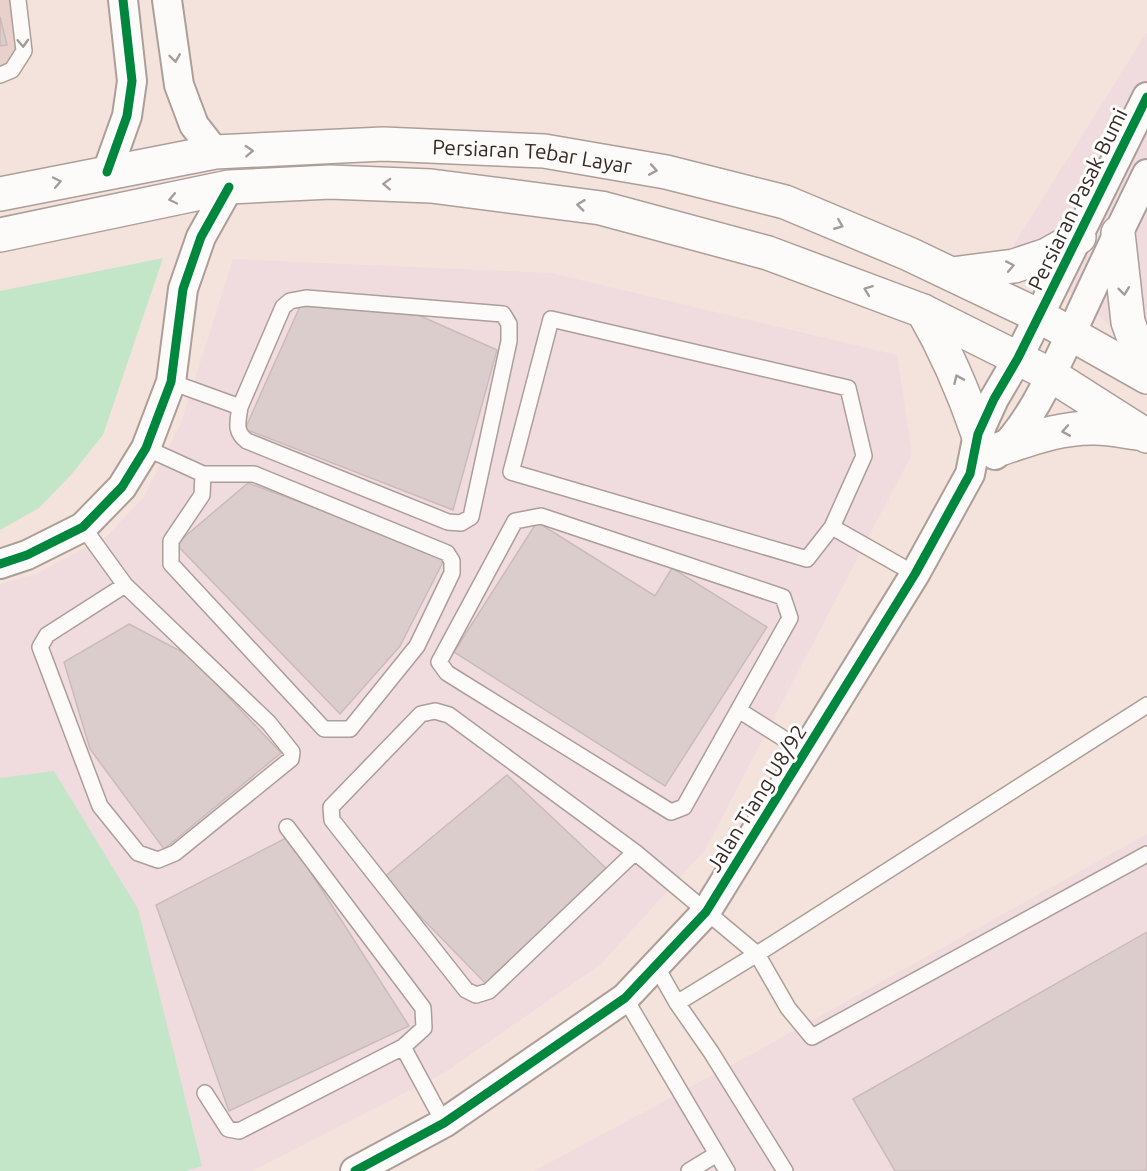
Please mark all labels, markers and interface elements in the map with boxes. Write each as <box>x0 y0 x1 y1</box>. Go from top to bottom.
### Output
one-way arrow <box>16 39 29 48</box>
one-way arrow <box>169 53 181 62</box>
street label: Persiaran Pasak Bumi <box>1023 104 1131 294</box>
street label: Persiaran Tebar Layar <box>432 134 634 178</box>
one-way arrow <box>245 144 254 157</box>
one-way arrow <box>647 163 657 176</box>
one-way arrow <box>52 176 62 189</box>
one-way arrow <box>383 178 392 190</box>
one-way arrow <box>168 191 178 204</box>
one-way arrow <box>576 200 585 212</box>
one-way arrow <box>833 218 844 230</box>
one-way arrow <box>1005 260 1015 273</box>
one-way arrow <box>863 285 874 298</box>
one-way arrow <box>1117 287 1129 296</box>
one-way arrow <box>953 375 965 386</box>
one-way arrow <box>1061 424 1071 437</box>
street label: Jalan Tiang U8/92 <box>701 720 811 876</box>

